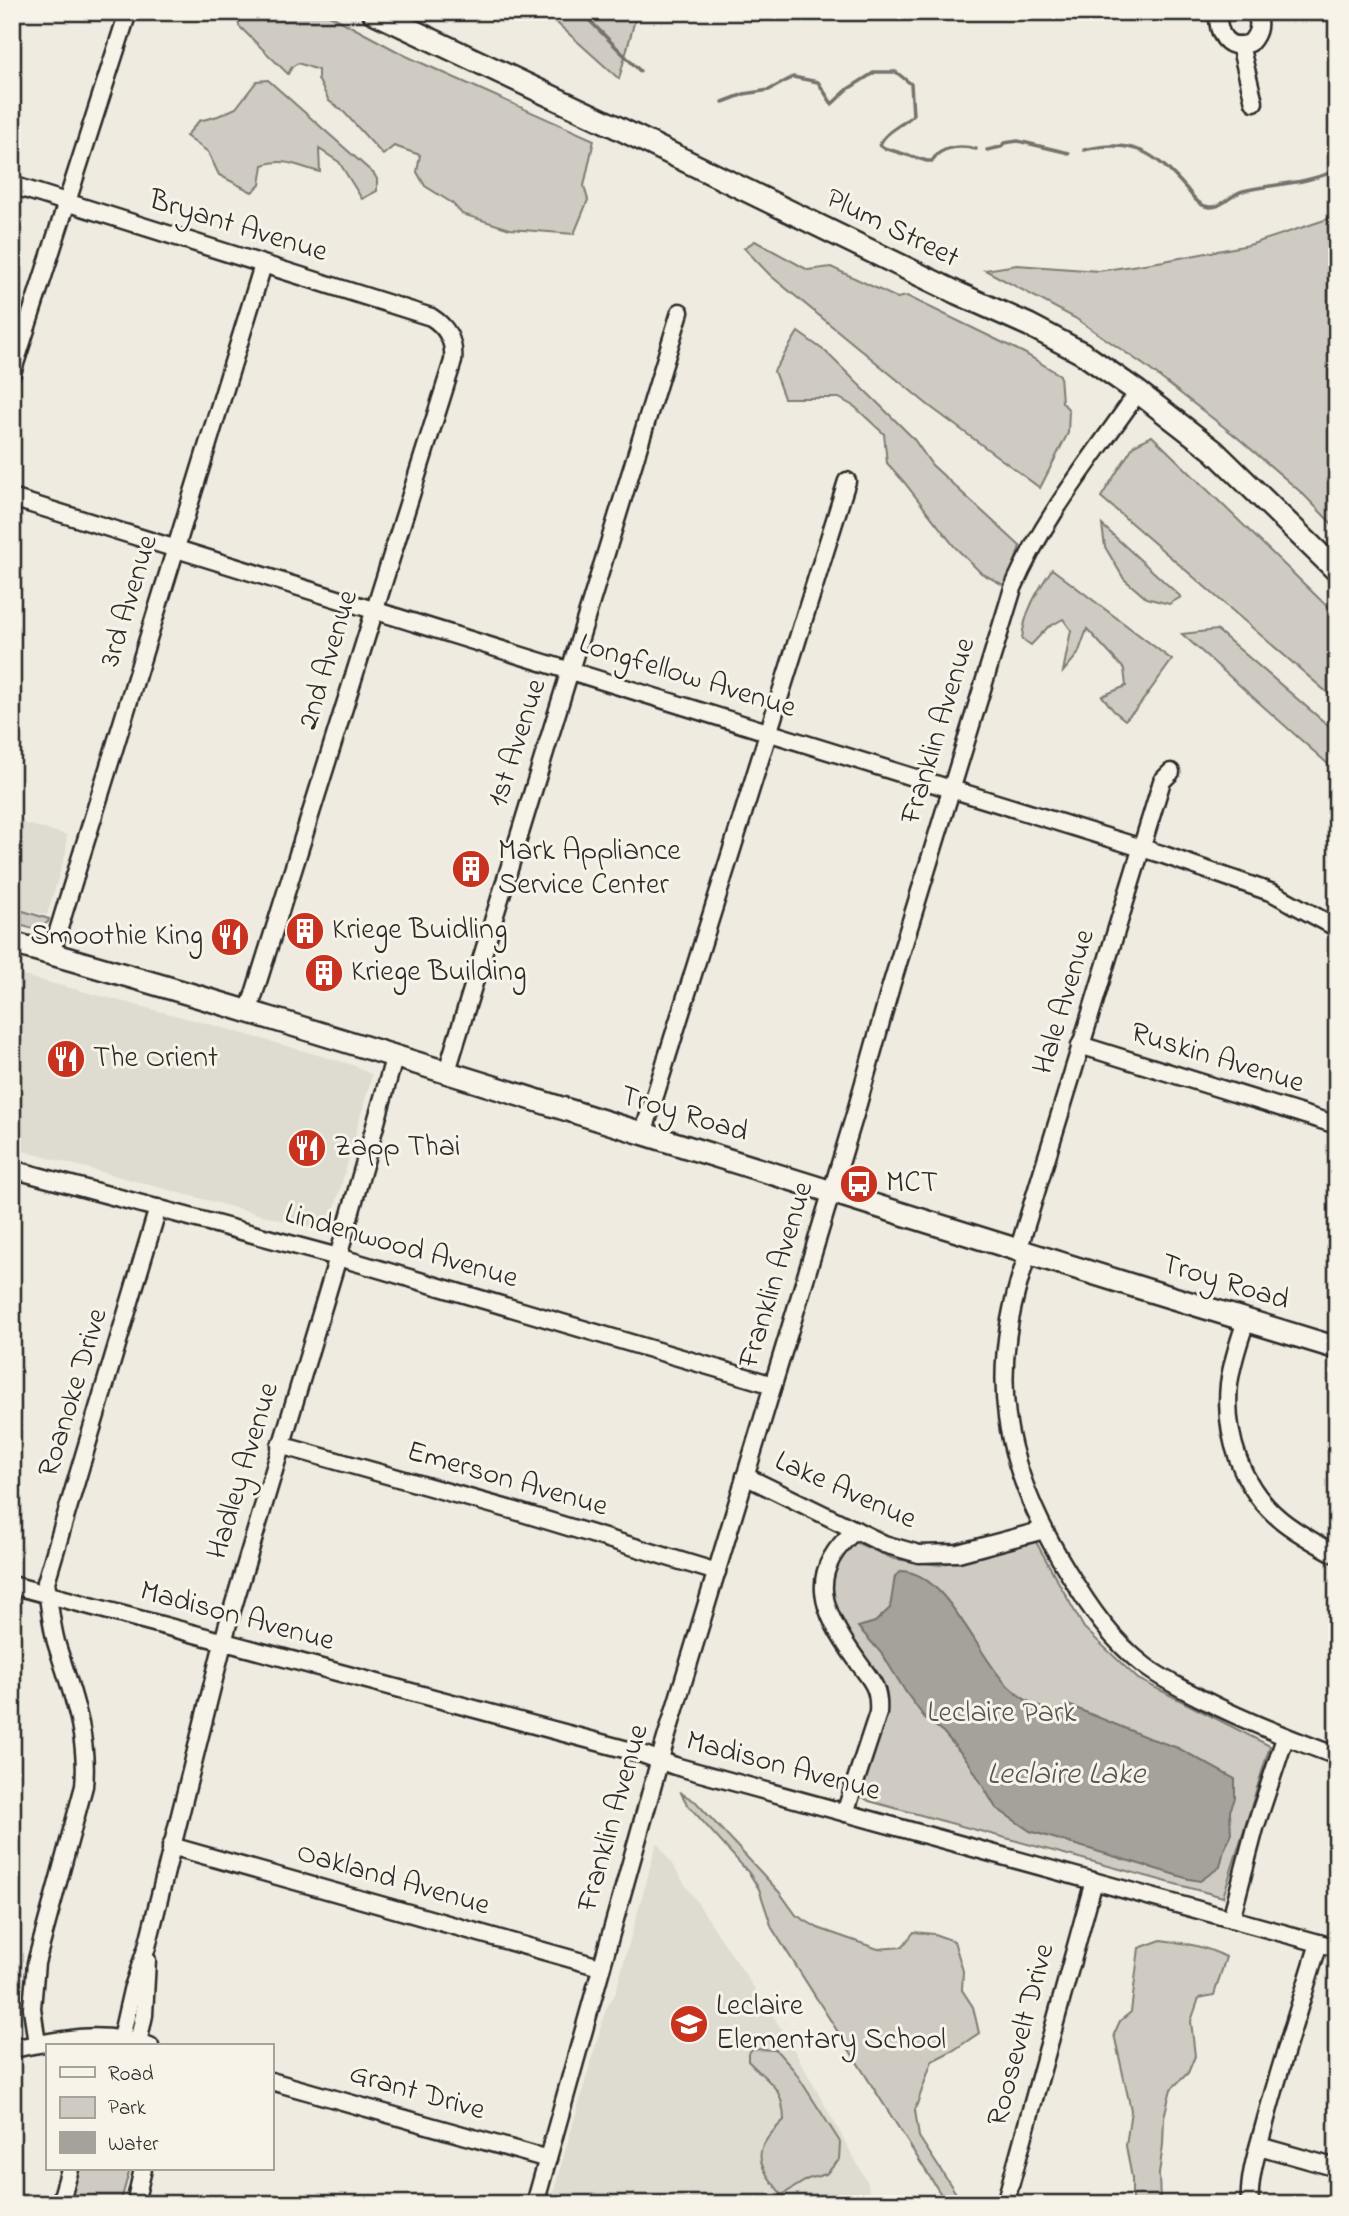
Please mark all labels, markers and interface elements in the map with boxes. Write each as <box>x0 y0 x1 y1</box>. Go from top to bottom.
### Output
street label: Plum Street <box>818 178 966 280</box>
street label: Bryant Avenue <box>142 179 333 275</box>
street label: 3rd Avenue <box>89 529 171 672</box>
street label: 2nd Avenue <box>287 584 371 735</box>
street label: Longfellow Avenue <box>573 623 802 731</box>
street label: Franklin Avenue <box>889 632 988 831</box>
street label: 1st Avenue <box>477 673 560 813</box>
place label: Mark Appliance Service Center <box>498 830 681 908</box>
building icon: Mark Appliance Service Center <box>450 848 492 890</box>
place label: Kriege Buidling <box>332 909 507 953</box>
building icon: Kriege Buidling <box>284 910 326 952</box>
place label: Smoothie King <box>30 915 203 959</box>
restaurant icon: Smoothie King <box>209 916 251 958</box>
street label: Hale Avenue <box>1022 924 1108 1080</box>
place label: Kriege Building <box>351 951 526 995</box>
building icon: Kriege Building <box>303 952 345 994</box>
street label: Ruskin Avenue <box>1125 1012 1310 1106</box>
place label: The Orient <box>93 1037 218 1081</box>
restaurant icon: The Orient <box>45 1038 87 1080</box>
street label: Troy Road <box>615 1075 753 1155</box>
place label: Zapp Thai <box>334 1126 460 1170</box>
restaurant icon: Zapp Thai <box>286 1127 328 1169</box>
place label: MCT <box>886 1162 938 1206</box>
bus stop icon: MCT <box>838 1163 880 1205</box>
street label: Franklin Avenue <box>727 1176 826 1375</box>
street label: Lindenwood Avenue <box>279 1193 523 1302</box>
street label: Troy Road <box>1156 1243 1294 1323</box>
street label: Roanoke Drive <box>27 1303 121 1483</box>
street label: Hadley Avenue <box>196 1377 292 1565</box>
street label: Emerson Avenue <box>401 1430 613 1530</box>
street label: Lake Avenue <box>767 1440 923 1542</box>
street label: Madison Avenue <box>135 1570 340 1664</box>
park label: Leclaire Park <box>928 1692 1077 1736</box>
street label: Franklin Avenue <box>566 1719 662 1918</box>
street label: Madison Avenue <box>681 1720 886 1814</box>
water label: Leclaire Lake <box>987 1752 1147 1799</box>
street label: Oakland Avenue <box>291 1831 495 1929</box>
street label: Roosevelt Drive <box>976 1938 1068 2131</box>
place label: Leclaire Elementary School <box>716 1985 946 2063</box>
school or university icon: Leclaire Elementary School <box>668 2003 710 2045</box>
legend <box>46 2044 273 2170</box>
street label: Grant Drive <box>344 2053 491 2134</box>
text: Road <box>108 2060 154 2090</box>
text: Park <box>108 2094 147 2124</box>
text: Water <box>108 2130 159 2160</box>

